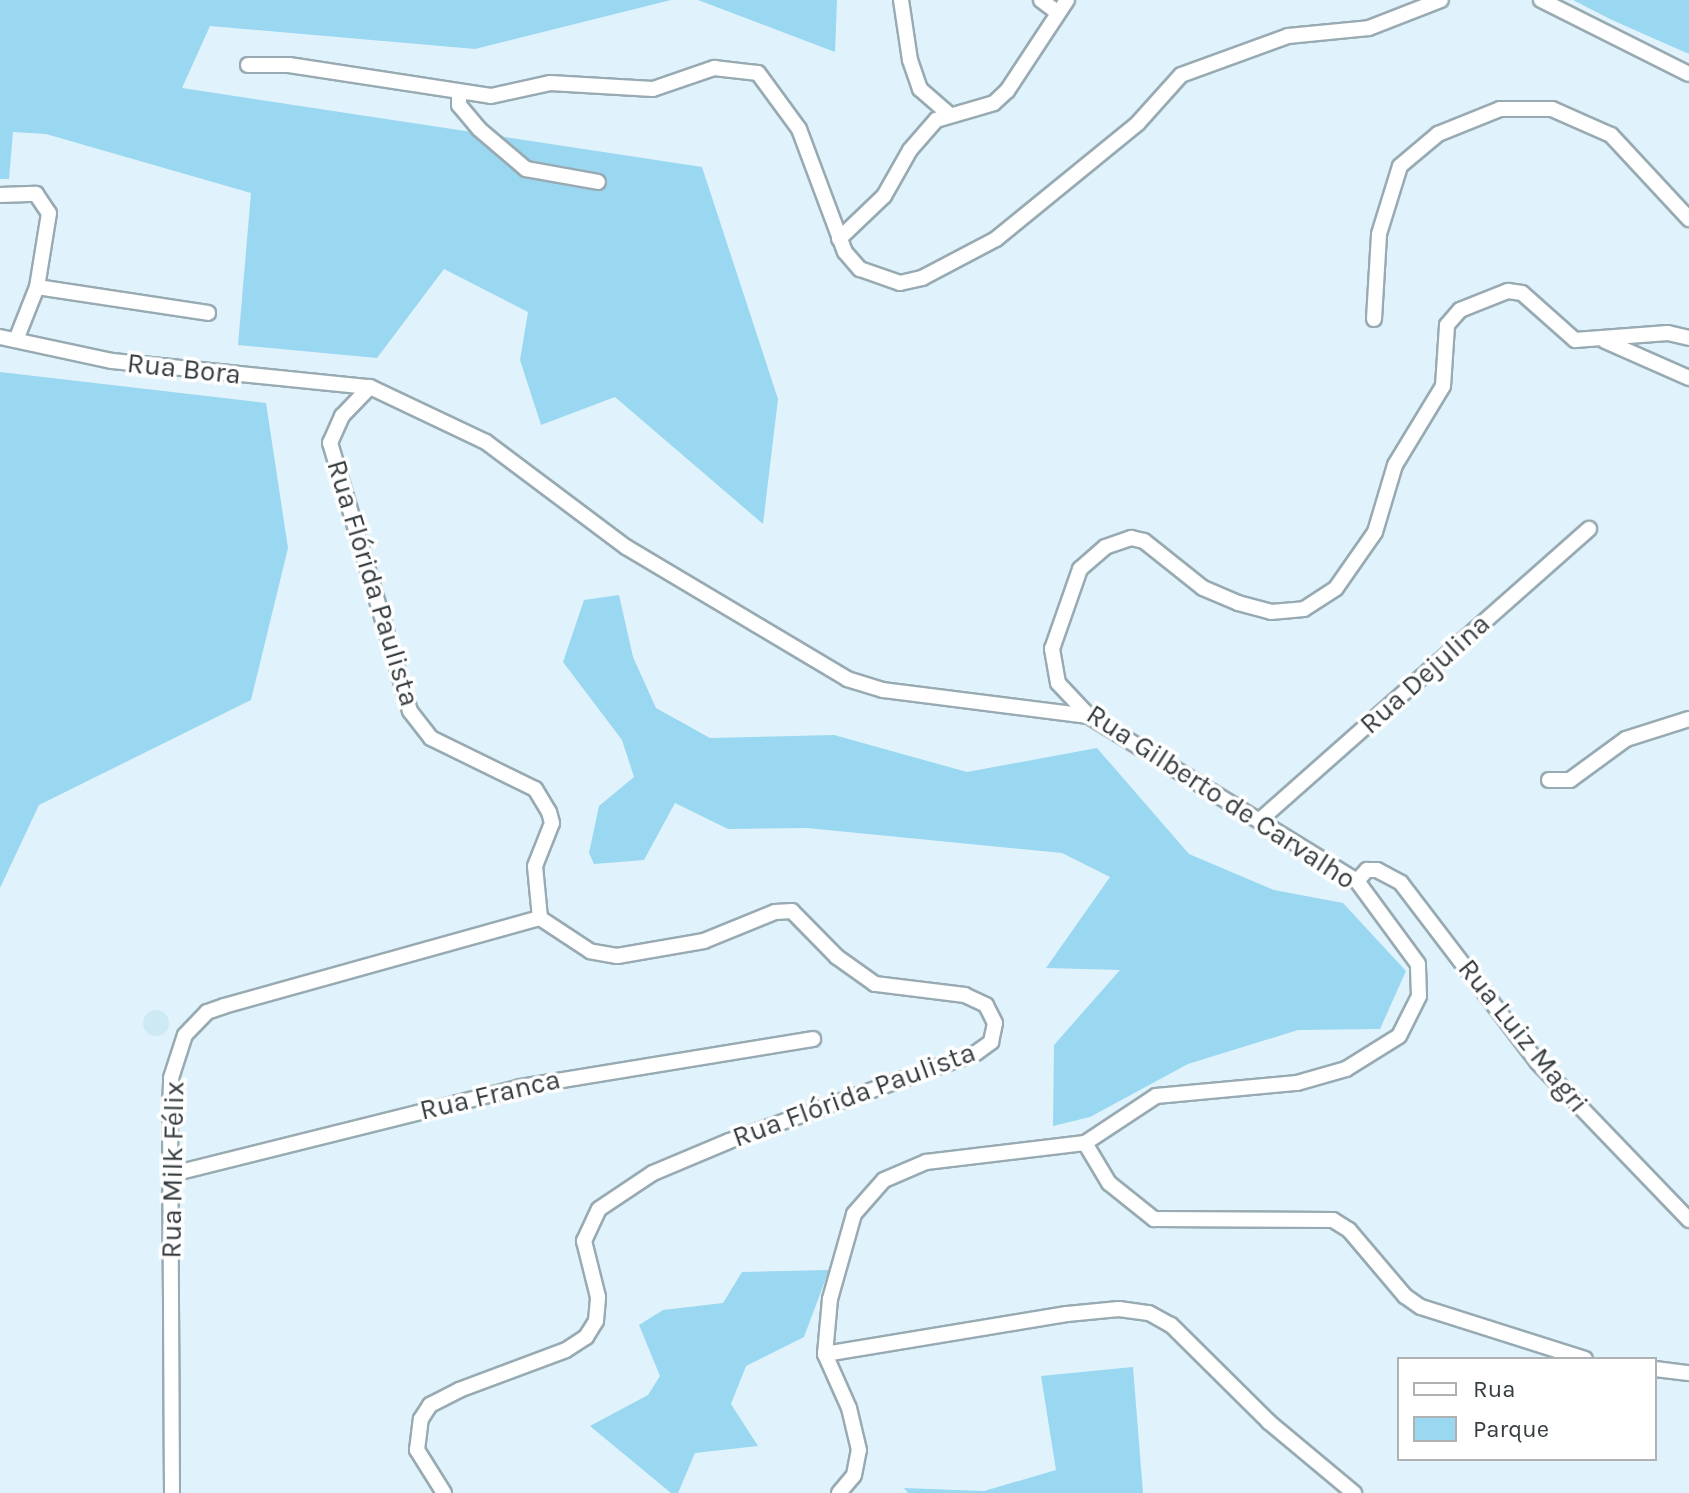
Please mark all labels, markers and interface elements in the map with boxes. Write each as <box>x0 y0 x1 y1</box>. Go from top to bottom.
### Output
street label: Rua Bora <box>125 346 243 392</box>
street label: Rua Flórida Paulista <box>320 456 426 710</box>
street label: Rua Dejulina <box>1353 607 1497 741</box>
street label: Rua Gilberto de Carvalho <box>1080 697 1362 897</box>
street label: Rua Luiz Magri <box>1451 952 1595 1120</box>
street label: Rua Flórida Paulista <box>728 1035 980 1155</box>
street label: Rua Franca <box>416 1063 564 1127</box>
street label: Rua Milk Félix <box>155 1081 191 1259</box>
legend <box>1397 1357 1657 1461</box>
text: Rua <box>1473 1375 1515 1403</box>
text: Parque <box>1473 1415 1549 1443</box>

